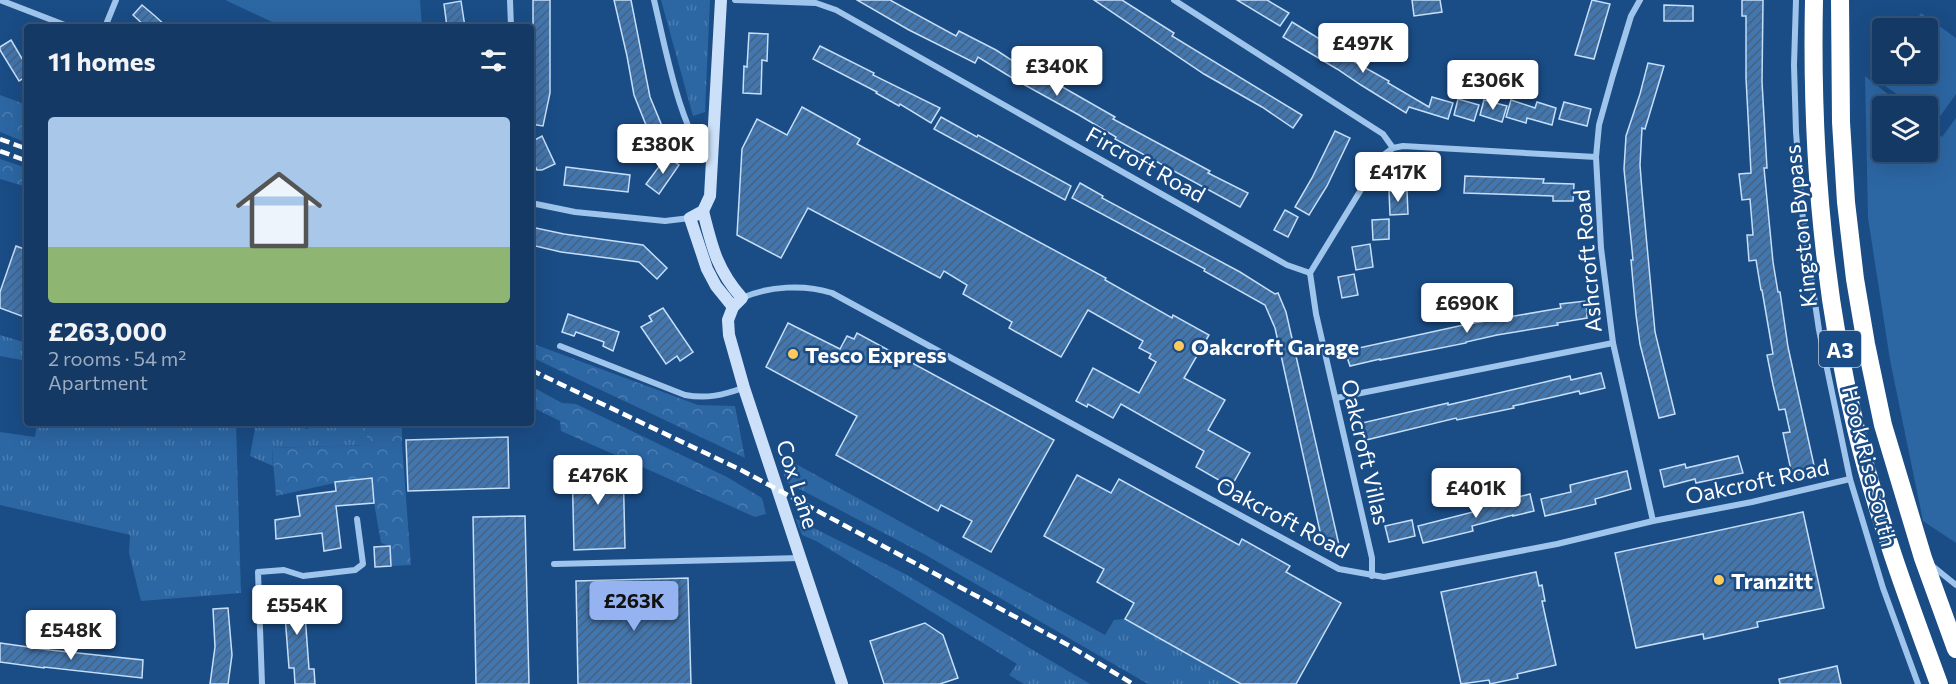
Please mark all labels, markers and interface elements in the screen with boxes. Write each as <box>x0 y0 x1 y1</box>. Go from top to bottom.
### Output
map controls <box>1872 18 1938 162</box>
button: locate <box>1872 18 1938 84</box>
pin: £497K <box>1321 23 1405 74</box>
text: £497K <box>1332 30 1394 54</box>
icon: filters <box>477 44 510 77</box>
text: 11 homes <box>48 45 156 76</box>
pin: £340K <box>1015 46 1099 97</box>
text: £340K <box>1025 53 1089 77</box>
pin: £306K <box>1451 60 1535 111</box>
text: £306K <box>1461 67 1525 91</box>
button: layers <box>1872 96 1938 162</box>
street label: Fircroft Road <box>1082 120 1210 208</box>
pin: £380K <box>621 124 705 175</box>
text: £380K <box>631 131 695 155</box>
street label: Kingston Bypass <box>1778 143 1822 309</box>
pin: £417K <box>1356 152 1440 203</box>
icon: home <box>225 156 333 264</box>
text: £417K <box>1369 159 1427 183</box>
street label: Ashcroft Road <box>1567 188 1607 334</box>
pin: £690K <box>1425 283 1509 334</box>
text: £690K <box>1435 290 1499 314</box>
text: £263,000 <box>48 315 167 346</box>
road number: A3 <box>1819 331 1861 367</box>
place label: Oakcroft Garage <box>1191 333 1359 360</box>
marker: Oakcroft Garage <box>1172 339 1186 353</box>
place label: Tesco Express <box>805 341 947 368</box>
text: 2 rooms · 54 m² <box>48 346 186 370</box>
marker: Tesco Express <box>786 347 800 361</box>
text: Apartment <box>48 370 148 394</box>
street label: Oakcroft Villas <box>1336 377 1396 527</box>
street label: Hook Rise South <box>1837 383 1903 549</box>
street label: Cox Lane <box>771 436 825 532</box>
street label: Oakcroft Road <box>1683 453 1831 509</box>
pin: £476K <box>556 455 640 506</box>
text: £476K <box>567 462 629 486</box>
pin: £401K <box>1434 468 1518 519</box>
street label: Oakcroft Road <box>1212 471 1354 563</box>
text: £401K <box>1446 475 1506 499</box>
place label: Tranzitt <box>1731 567 1813 594</box>
marker: Tranzitt <box>1712 573 1726 587</box>
pin: £263K <box>592 581 676 632</box>
pin: £554K <box>255 585 339 636</box>
text: £263K <box>603 588 665 612</box>
text: £554K <box>266 592 328 616</box>
pin: £548K <box>29 610 113 661</box>
text: £548K <box>40 617 102 641</box>

